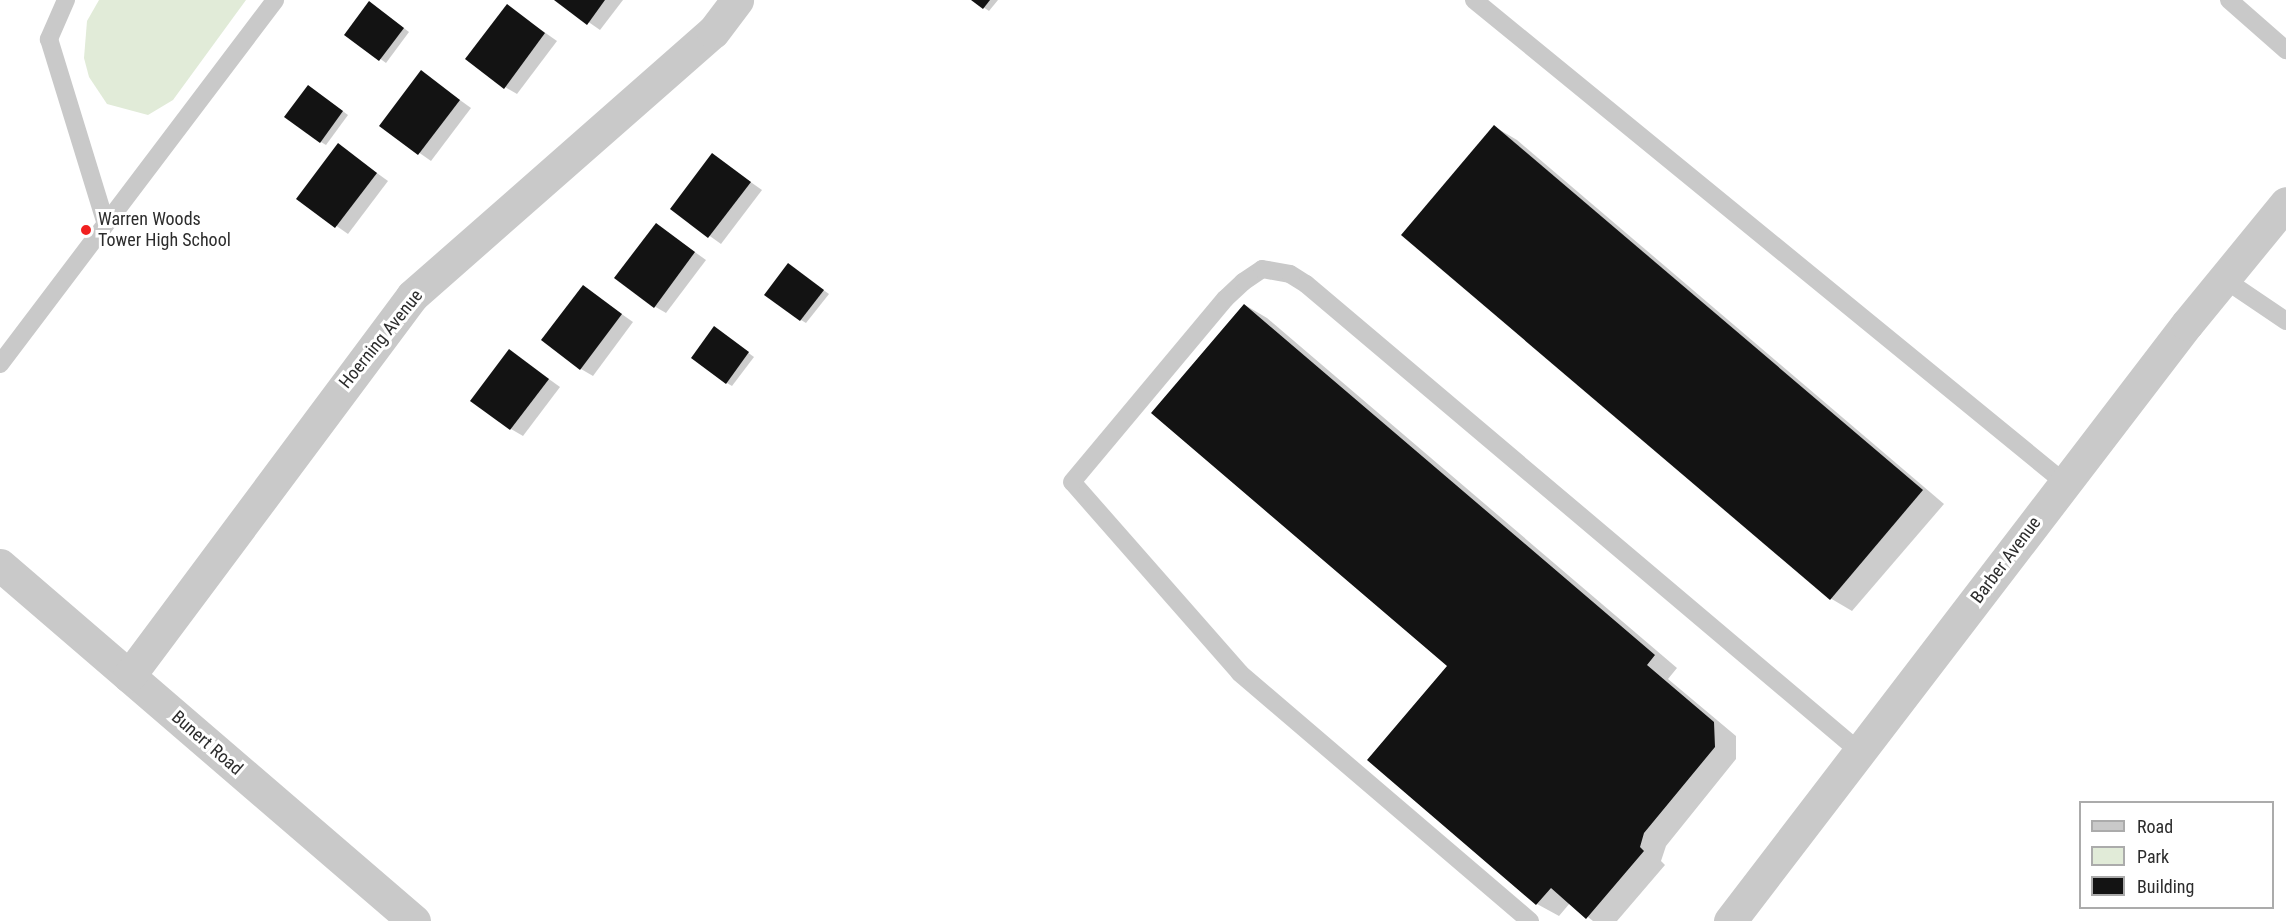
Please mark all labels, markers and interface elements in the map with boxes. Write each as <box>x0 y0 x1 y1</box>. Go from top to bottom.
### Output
place label: Warren Woods Tower High School <box>98 209 231 252</box>
marker: Warren Woods Tower High School <box>79 223 93 237</box>
street label: Hoerning Avenue <box>335 285 427 393</box>
street label: Barber Avenue <box>1966 512 2046 608</box>
street label: Bunert Road <box>167 706 247 780</box>
legend <box>2079 801 2274 909</box>
text: Road <box>2137 816 2173 837</box>
text: Park <box>2137 846 2169 867</box>
text: Building <box>2137 876 2194 897</box>

